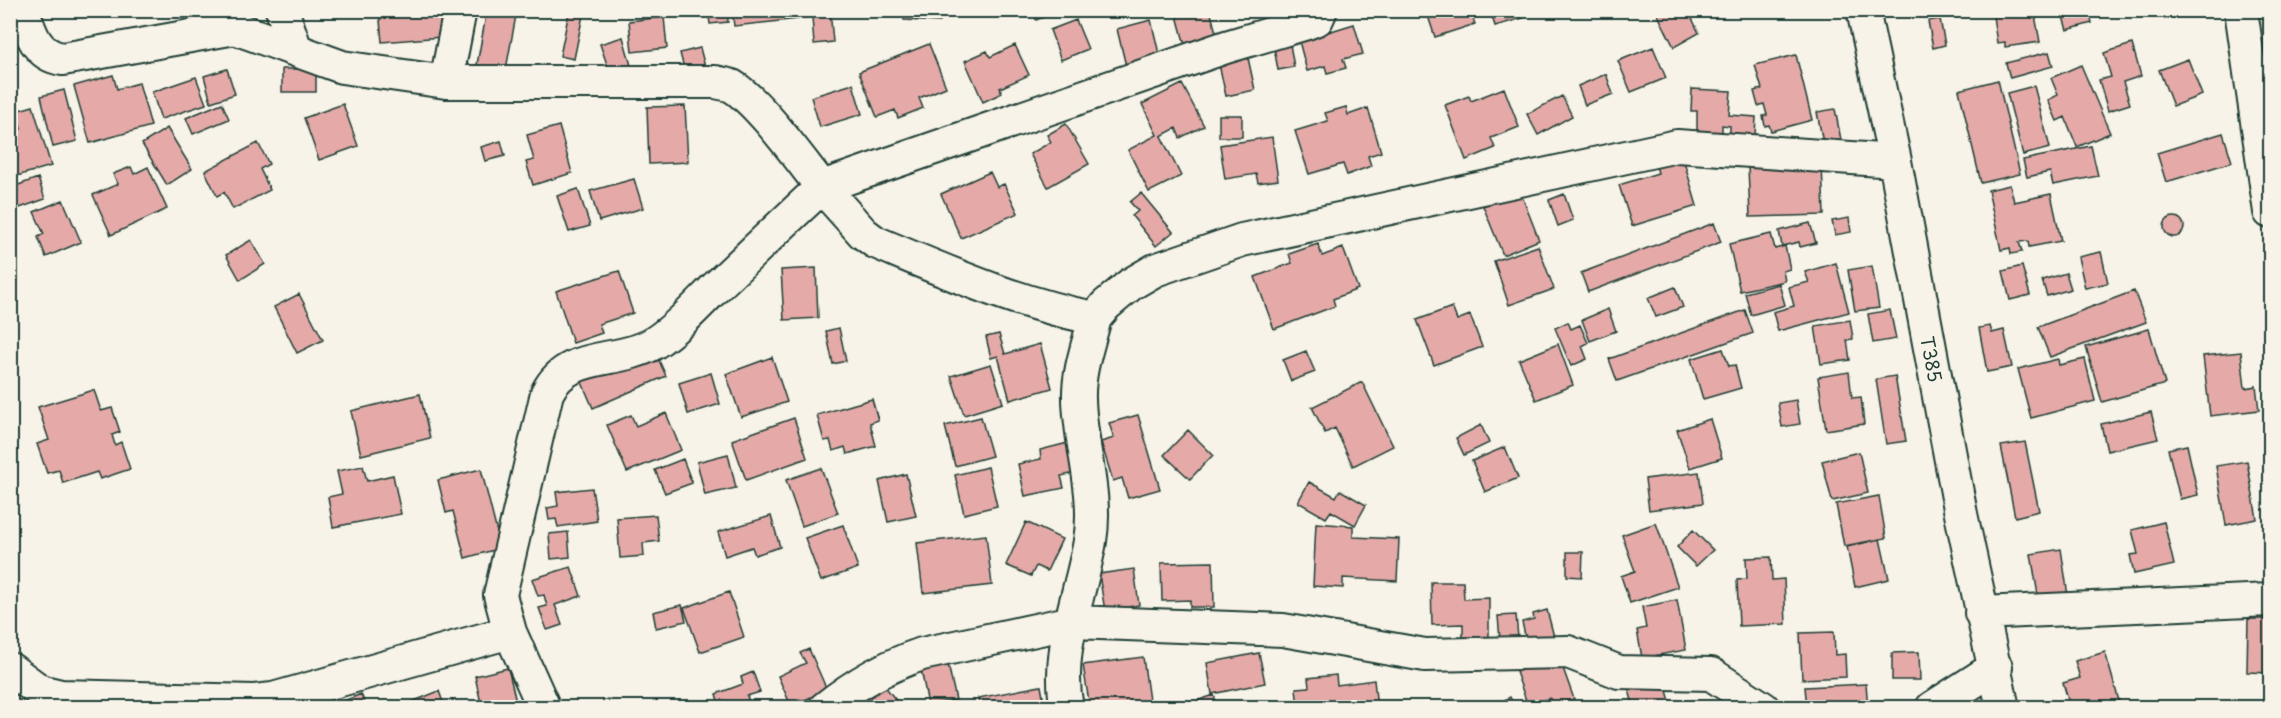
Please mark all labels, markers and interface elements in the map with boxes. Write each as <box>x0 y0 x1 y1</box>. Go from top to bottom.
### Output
street label: T385 <box>1914 334 1950 384</box>

